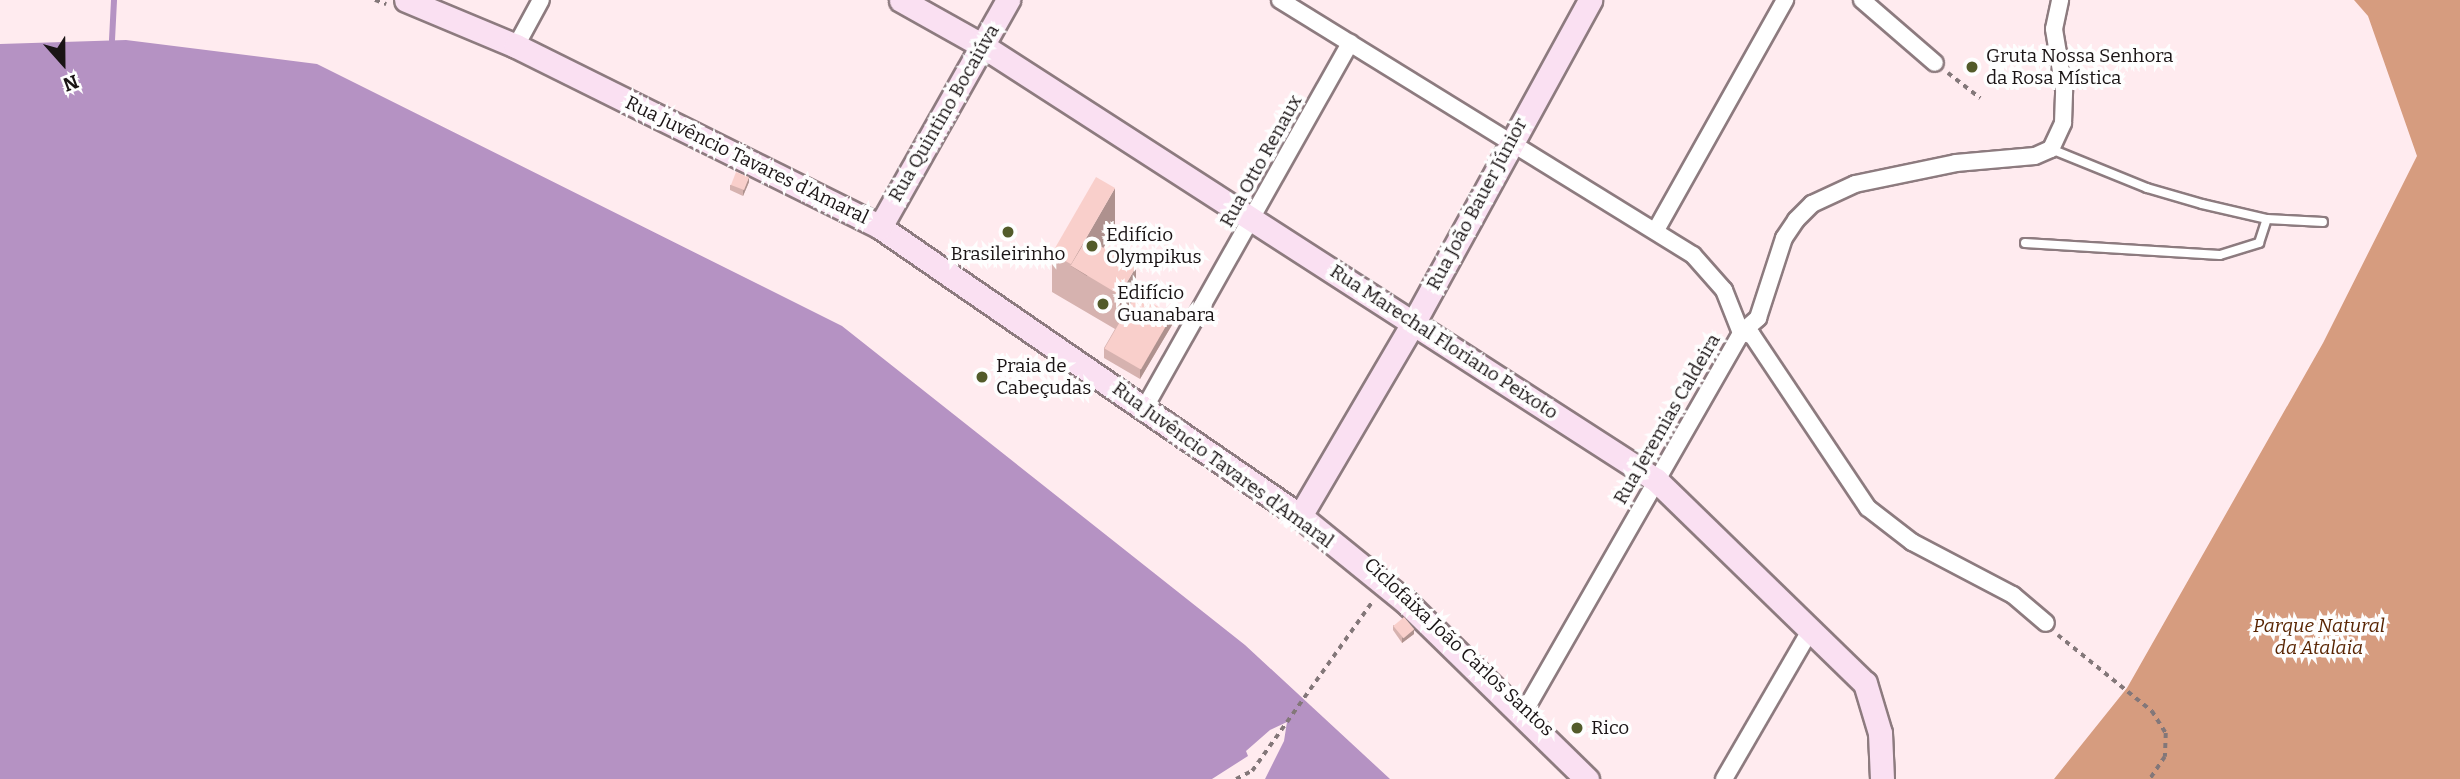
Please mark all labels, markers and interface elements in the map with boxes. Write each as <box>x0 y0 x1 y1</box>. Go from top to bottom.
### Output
street label: Rua Quintino Bocaiúva <box>884 20 1004 206</box>
north arrow <box>28 28 98 98</box>
place label: Gruta Nossa Senhora da Rosa Mística <box>1986 45 2173 89</box>
marker: Gruta Nossa Senhora da Rosa Mística <box>1964 59 1980 75</box>
text: N <box>60 70 82 96</box>
street label: Rua Juvêncio Tavares d'Amaral <box>622 91 872 229</box>
street label: Rua Otto Renaux <box>1215 91 1307 231</box>
street label: Rua João Bauer Júnior <box>1422 114 1532 294</box>
marker: Brasileirinho <box>1000 224 1016 240</box>
place label: Edifício Olympikus <box>1106 224 1202 268</box>
marker: Edifício Olympikus <box>1084 238 1100 254</box>
place label: Brasileirinho <box>951 243 1065 265</box>
street label: Rua Marechal Floriano Peixoto <box>1326 260 1562 424</box>
place label: Edifício Guanabara <box>1117 282 1215 326</box>
marker: Edifício Guanabara <box>1095 296 1111 312</box>
street label: Rua Jeremias Caldeira <box>1609 330 1725 508</box>
place label: Praia de Cabeçudas <box>996 355 1091 399</box>
marker: Praia de Cabeçudas <box>974 369 990 385</box>
street label: Rua Juvêncio Tavares d'Amaral <box>1108 377 1338 553</box>
street label: Ciclofaixa João Carlos Santos <box>1359 553 1559 741</box>
park label: Parque Natural da Atalaia <box>2253 615 2385 659</box>
place label: Rico <box>1591 717 1629 739</box>
marker: Rico <box>1569 720 1585 736</box>

